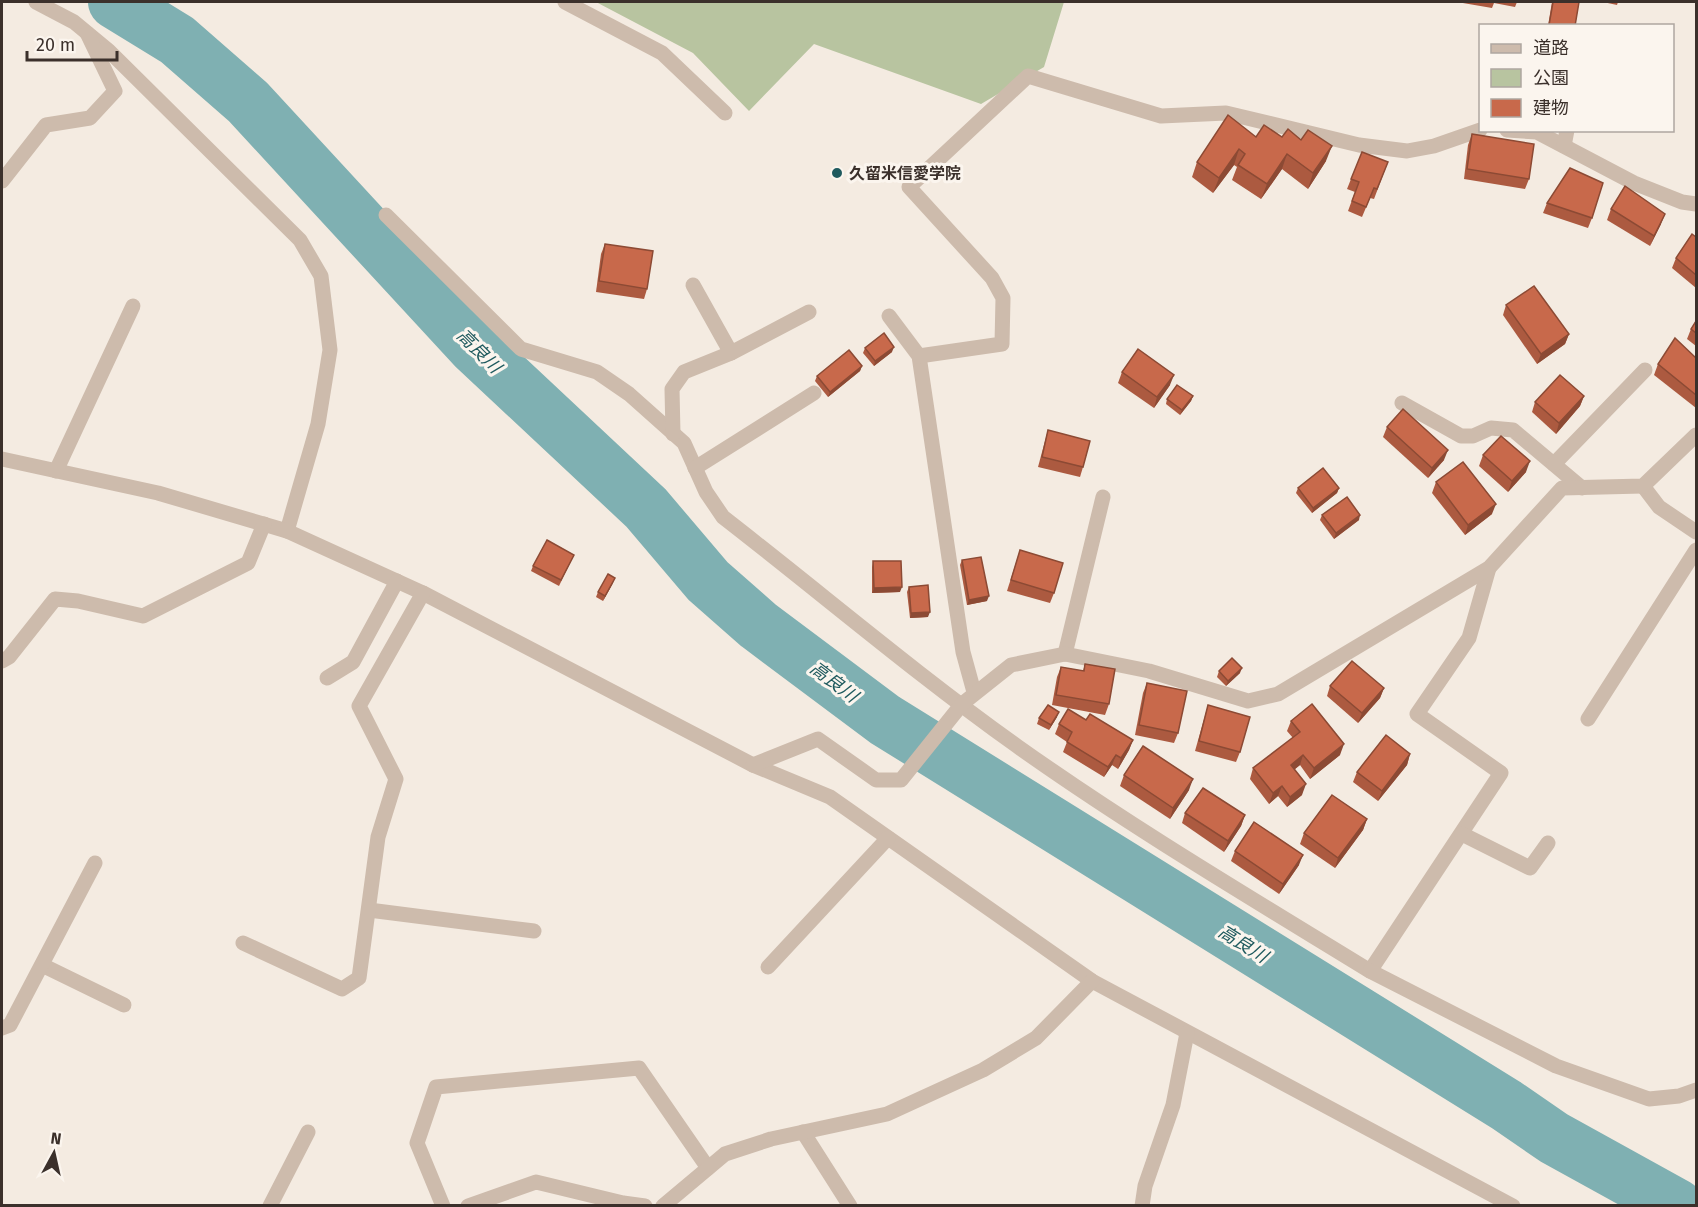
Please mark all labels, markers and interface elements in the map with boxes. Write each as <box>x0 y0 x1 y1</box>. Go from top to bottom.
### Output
scale bar <box>27 24 117 62</box>
legend <box>1479 24 1674 132</box>
text: 20 m <box>36 34 75 56</box>
text: 道路 <box>1533 37 1569 59</box>
text: 公園 <box>1533 67 1569 89</box>
text: 建物 <box>1533 97 1569 119</box>
place label: 久留米信愛学院 <box>849 164 961 183</box>
marker: 久留米信愛学院 <box>830 166 844 180</box>
water label: 高良川 <box>452 324 507 379</box>
water label: 高良川 <box>806 657 864 708</box>
water label: 高良川 <box>1214 920 1273 969</box>
north arrow <box>24 1123 84 1183</box>
text: N <box>49 1128 63 1149</box>

